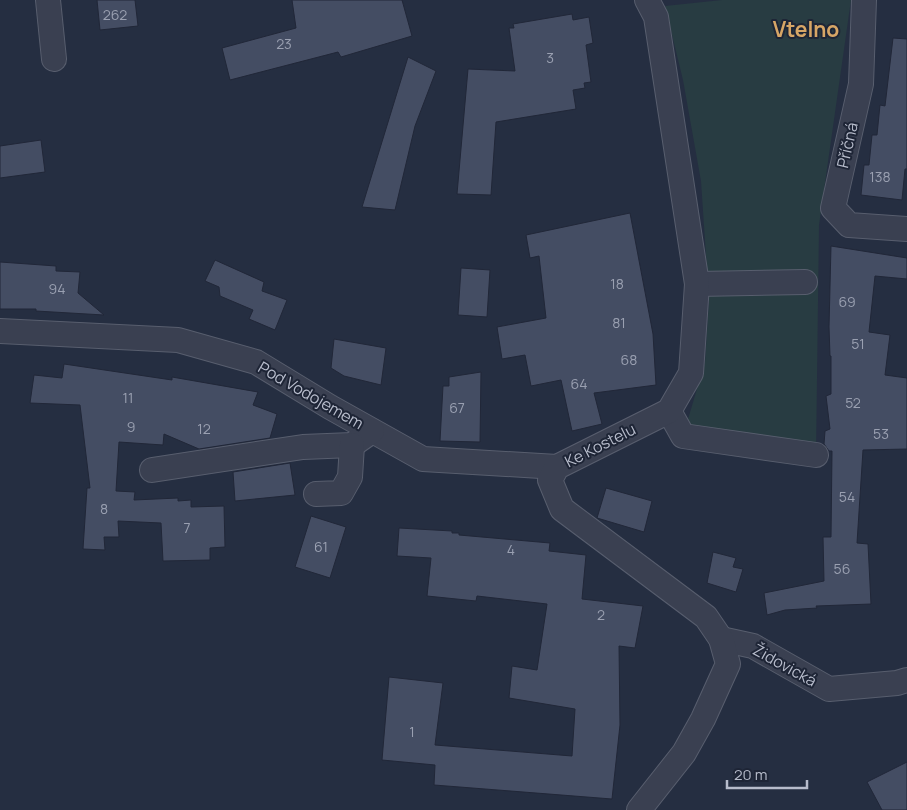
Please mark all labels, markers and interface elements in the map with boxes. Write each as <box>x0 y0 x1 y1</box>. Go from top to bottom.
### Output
house number: 262 <box>103 5 127 24</box>
district label: Vtelno <box>773 15 839 43</box>
house number: 23 <box>276 34 292 53</box>
house number: 3 <box>546 48 554 67</box>
street label: Příčná <box>831 120 863 170</box>
house number: 138 <box>869 167 891 186</box>
house number: 18 <box>610 274 624 293</box>
house number: 94 <box>49 279 65 298</box>
house number: 69 <box>838 292 856 311</box>
house number: 81 <box>612 313 626 332</box>
house number: 51 <box>851 334 865 353</box>
house number: 68 <box>621 350 637 369</box>
street label: Pod Vodojemem <box>254 356 368 434</box>
house number: 64 <box>571 374 587 393</box>
house number: 11 <box>123 388 133 407</box>
house number: 52 <box>845 393 861 412</box>
house number: 67 <box>449 398 465 417</box>
house number: 9 <box>127 417 135 436</box>
street label: Ke Kostelu <box>561 418 639 472</box>
house number: 12 <box>197 419 211 438</box>
house number: 53 <box>873 424 889 443</box>
house number: 54 <box>839 487 855 506</box>
house number: 8 <box>100 499 108 518</box>
house number: 7 <box>183 518 191 537</box>
house number: 61 <box>314 537 328 556</box>
house number: 4 <box>507 540 515 559</box>
house number: 56 <box>834 559 850 578</box>
house number: 2 <box>597 605 605 624</box>
street label: Židovická <box>749 638 821 692</box>
house number: 1 <box>409 722 415 741</box>
scale bar <box>727 758 807 790</box>
text: 20 m <box>734 764 767 785</box>

